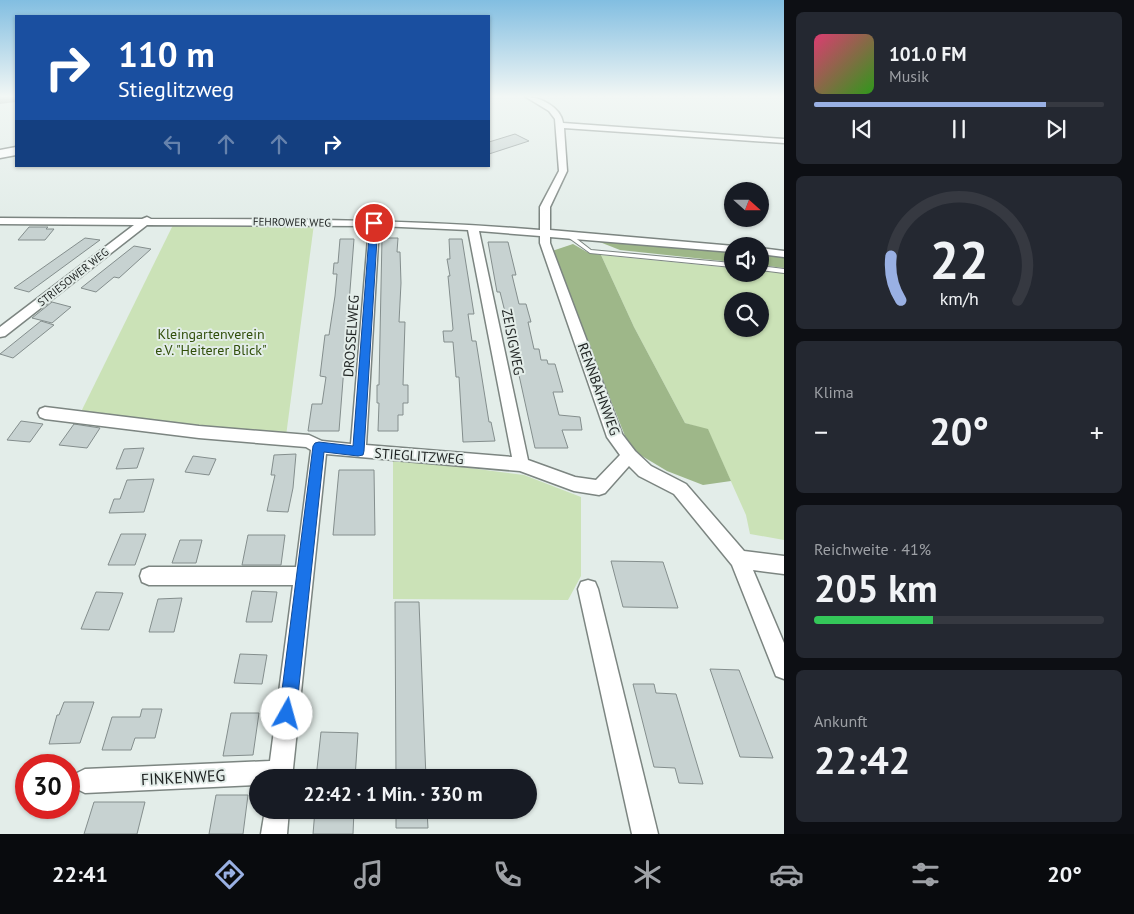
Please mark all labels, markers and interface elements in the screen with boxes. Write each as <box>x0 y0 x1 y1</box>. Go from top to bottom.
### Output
text: 110 m <box>118 31 215 77</box>
icon: right <box>35 35 100 100</box>
text: 101.0 FM <box>889 42 966 66</box>
text: Musik <box>889 66 929 86</box>
text: Stieglitzweg <box>118 75 234 103</box>
icon: previous <box>848 115 876 143</box>
icon: pause <box>945 115 973 143</box>
icon: next <box>1042 115 1070 143</box>
icon: left <box>159 130 187 158</box>
icon: ahead <box>212 130 240 158</box>
icon: ahead <box>265 130 293 158</box>
icon: right <box>318 130 346 158</box>
north arrow <box>724 182 769 228</box>
map controls <box>724 182 769 337</box>
pin <box>353 202 395 244</box>
icon: arrive <box>360 209 388 237</box>
street label: FEHROWER WEG <box>253 214 332 230</box>
text: 22 <box>930 226 988 293</box>
button: sound <box>724 237 769 282</box>
street label: STRIESOWER WEG <box>35 245 112 309</box>
text: km/h <box>939 287 979 310</box>
button: search <box>724 292 769 337</box>
street label: DROSSELWEG <box>339 294 363 378</box>
street label: ZEISIGWEG <box>498 307 528 377</box>
park label: Kleingartenverein e.V. "Heiterer Blick" <box>155 325 267 359</box>
street label: RENNBAHNWEG <box>574 340 624 438</box>
text: Klima <box>814 382 854 402</box>
text: 20° <box>929 406 989 455</box>
text: − <box>814 413 828 450</box>
text: + <box>1090 413 1104 450</box>
street label: STIEGLITZWEG <box>374 444 464 468</box>
text: Reichweite · 41% <box>814 539 931 559</box>
text: 205 km <box>814 563 938 612</box>
position arrow <box>260 687 312 739</box>
text: Ankunft <box>814 711 867 731</box>
text: 22:42 <box>814 735 910 784</box>
speed limit sign: 30 <box>15 754 80 819</box>
street label: FINKENWEG <box>140 765 226 789</box>
text: 22:42 · 1 Min. · 330 m <box>303 782 483 806</box>
icon: directions <box>212 857 247 892</box>
icon: music <box>351 857 386 892</box>
icon: phone <box>490 857 525 892</box>
icon: climate <box>630 857 665 892</box>
icon: car <box>769 857 804 892</box>
icon: filters <box>908 857 943 892</box>
text: 22:41 <box>52 860 108 888</box>
text: 20° <box>1047 860 1082 888</box>

